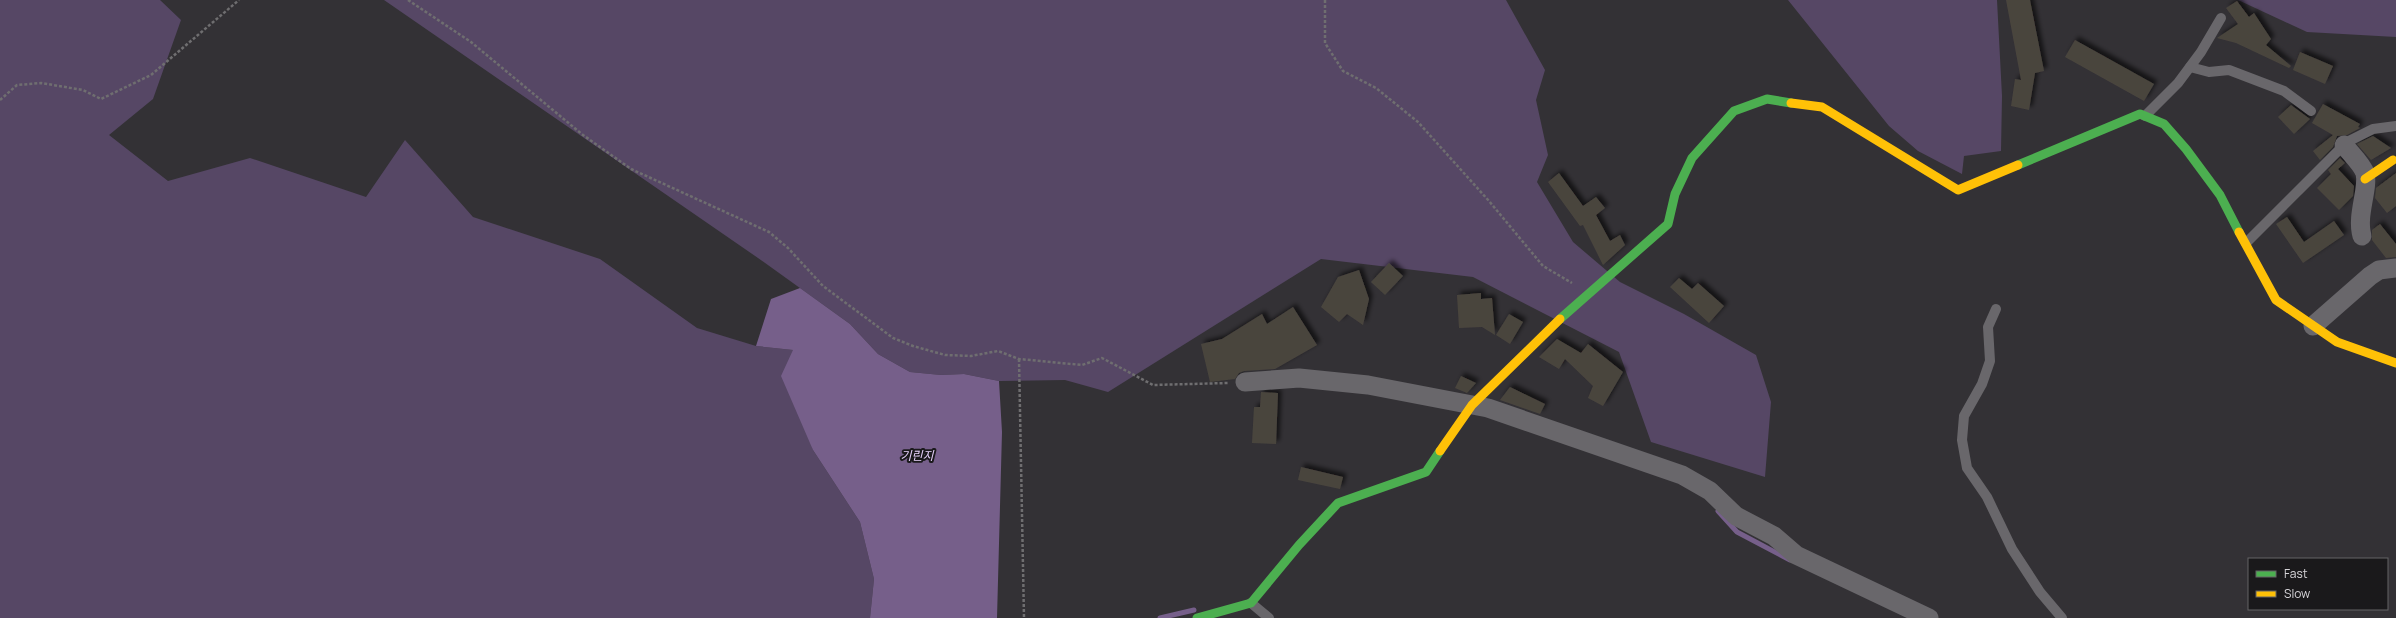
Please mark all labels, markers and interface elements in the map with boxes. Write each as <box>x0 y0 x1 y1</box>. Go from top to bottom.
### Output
water label: 기린지 <box>900 447 935 464</box>
legend <box>2248 558 2388 610</box>
text: Fast <box>2284 565 2308 582</box>
text: Slow <box>2284 585 2310 602</box>

